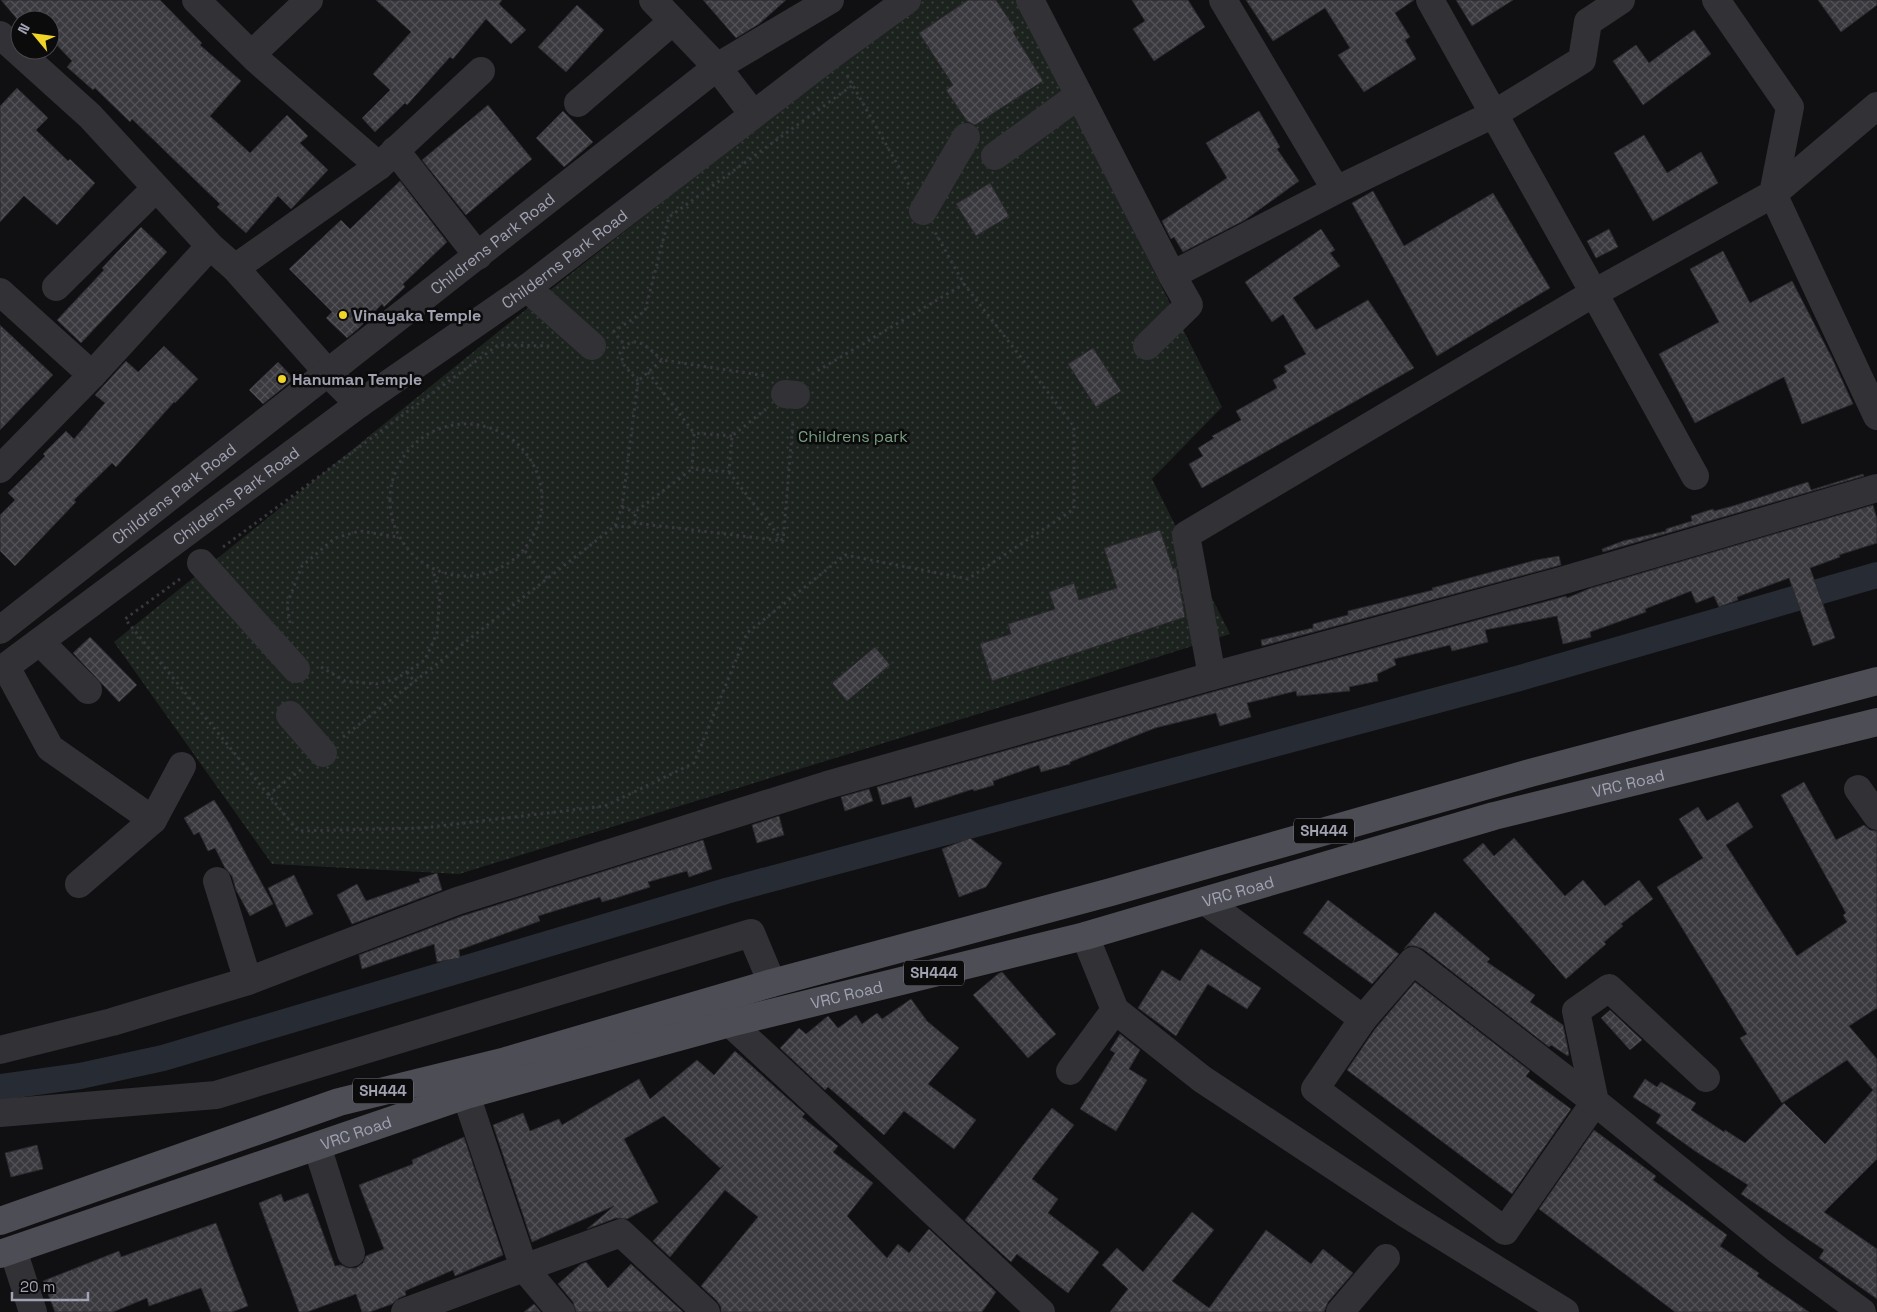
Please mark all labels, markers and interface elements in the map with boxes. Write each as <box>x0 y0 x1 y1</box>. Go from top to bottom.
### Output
north arrow <box>10 10 60 60</box>
text: N <box>13 20 34 37</box>
street label: Childrens Park Road <box>426 188 559 299</box>
street label: Childerns Park Road <box>497 205 632 314</box>
place label: Vinayaka Temple <box>353 305 481 326</box>
marker: Vinayaka Temple <box>337 309 349 321</box>
place label: Hanuman Temple <box>292 369 422 390</box>
marker: Hanuman Temple <box>276 373 288 385</box>
park label: Childrens park <box>798 426 908 447</box>
street label: Childrens Park Road <box>108 439 241 549</box>
street label: Childerns Park Road <box>169 442 304 550</box>
street label: VRC Road <box>1590 765 1667 803</box>
road number: SH444 <box>1294 818 1354 844</box>
street label: VRC Road <box>1200 871 1276 912</box>
road number: SH444 <box>904 960 964 986</box>
street label: VRC Road <box>808 976 885 1014</box>
road number: SH444 <box>353 1078 413 1104</box>
street label: VRC Road <box>318 1111 394 1155</box>
scale bar <box>12 1270 89 1302</box>
text: 20 m <box>20 1277 55 1296</box>

